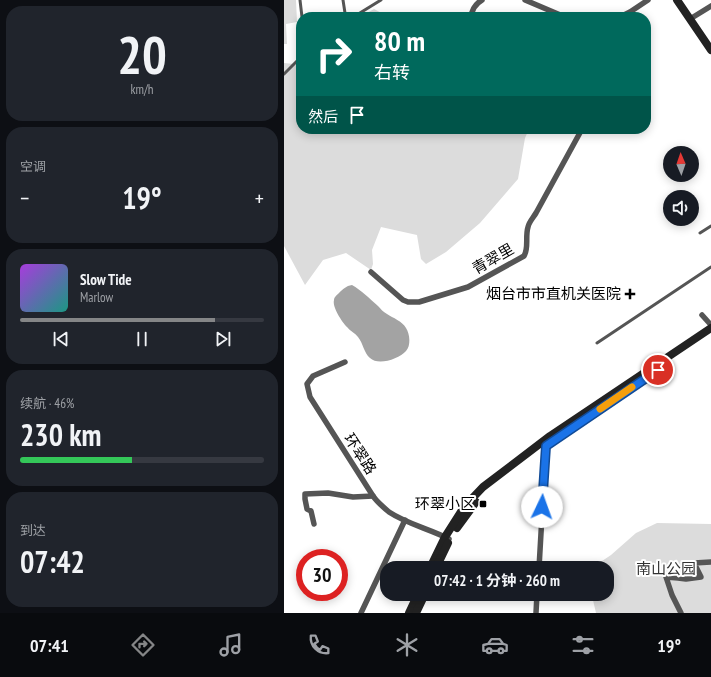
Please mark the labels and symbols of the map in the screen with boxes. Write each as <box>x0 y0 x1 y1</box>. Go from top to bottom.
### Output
north arrow <box>663 146 699 182</box>
street label: 青翠里 <box>469 239 517 278</box>
place label: 烟台市市直机关医院 <box>486 284 621 303</box>
marker: 烟台市市直机关医院 <box>624 288 636 300</box>
pin <box>641 353 675 387</box>
street label: 环翠路 <box>340 430 381 478</box>
position arrow <box>521 486 563 528</box>
place label: 环翠小区 <box>415 494 475 513</box>
marker: 环翠小区 <box>478 499 488 509</box>
speed limit sign: 30 <box>296 549 348 601</box>
park label: 南山公园 <box>636 559 696 578</box>

